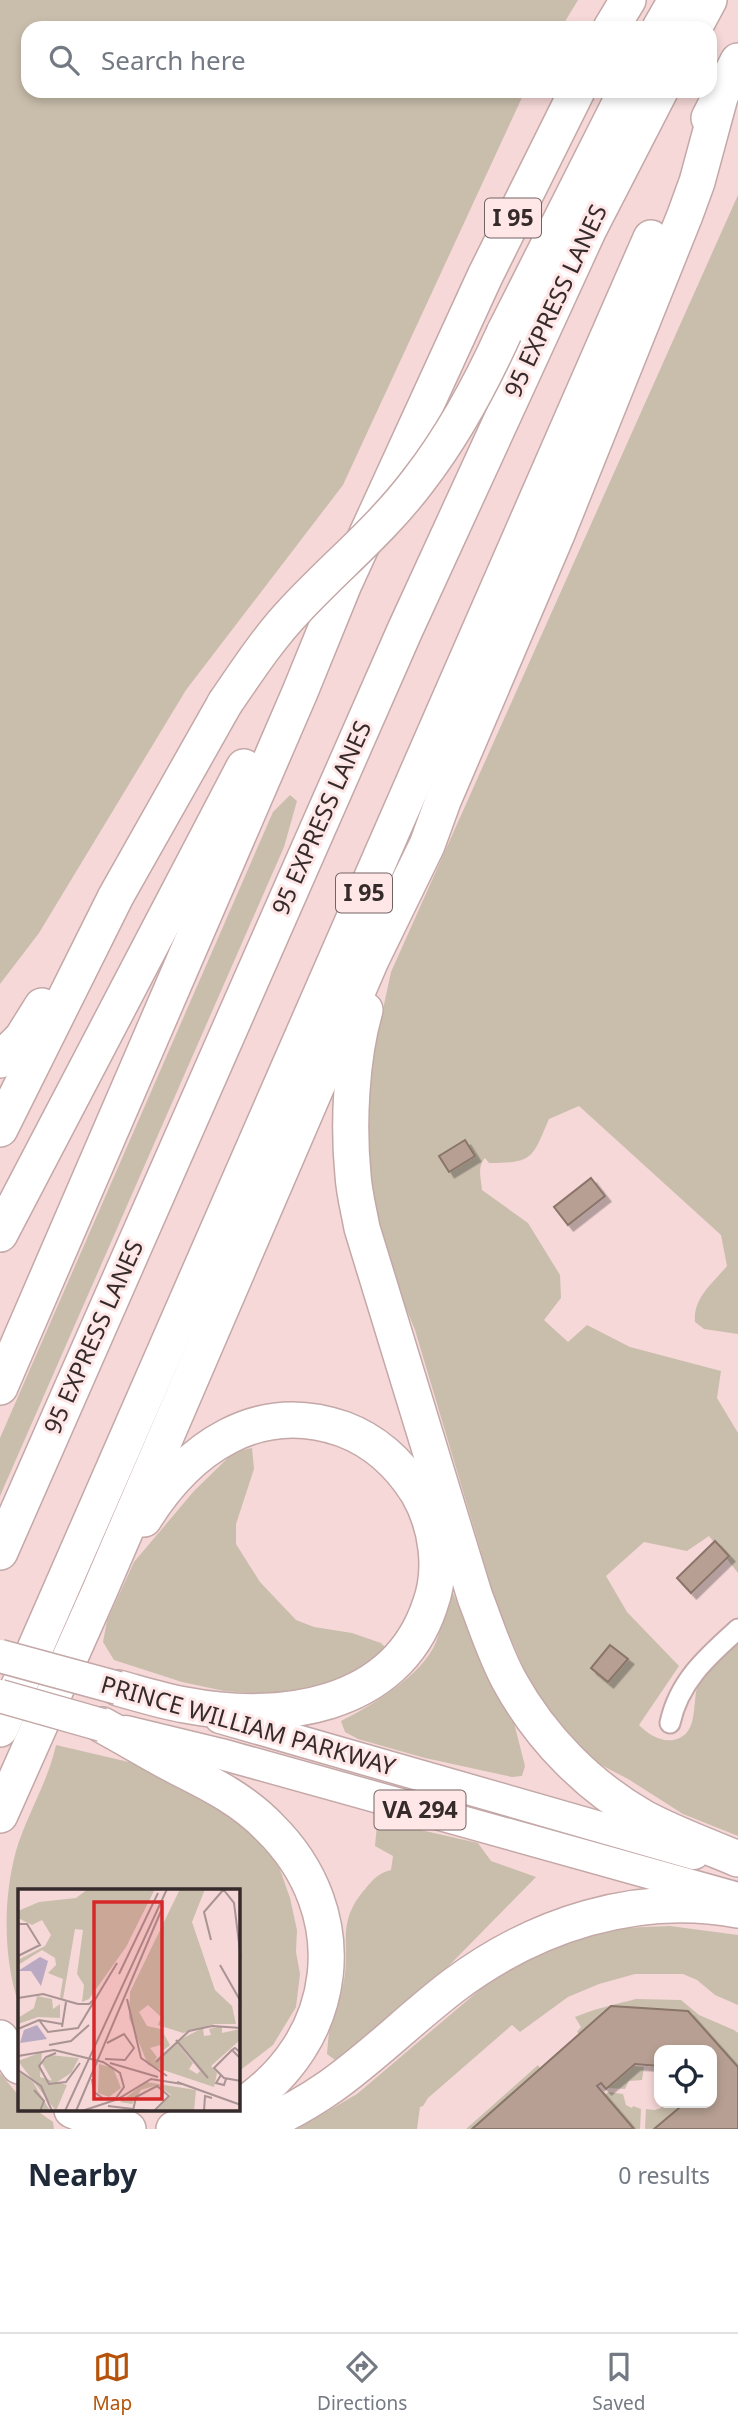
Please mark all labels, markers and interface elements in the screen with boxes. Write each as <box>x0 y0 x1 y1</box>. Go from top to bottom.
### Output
search box <box>21 21 717 98</box>
icon: search <box>45 41 83 79</box>
text: Search here <box>101 42 246 78</box>
road number: I 95 <box>485 198 541 238</box>
street label: 95 EXPRESS LANES <box>495 199 614 402</box>
street label: 95 EXPRESS LANES <box>263 715 378 920</box>
road number: I 95 <box>336 874 392 912</box>
street label: 95 EXPRESS LANES <box>35 1234 150 1439</box>
street label: PRINCE WILLIAM PARKWAY <box>97 1667 400 1783</box>
road number: VA 294 <box>374 1790 466 1829</box>
inset map <box>18 1889 240 2112</box>
map controls <box>654 2045 717 2108</box>
button: locate <box>654 2045 717 2108</box>
text: Nearby <box>28 2154 137 2195</box>
text: 0 results <box>618 2159 710 2191</box>
tab: Map <box>93 2348 132 2416</box>
tab: Directions <box>317 2348 407 2416</box>
tab: Saved <box>592 2348 645 2416</box>

